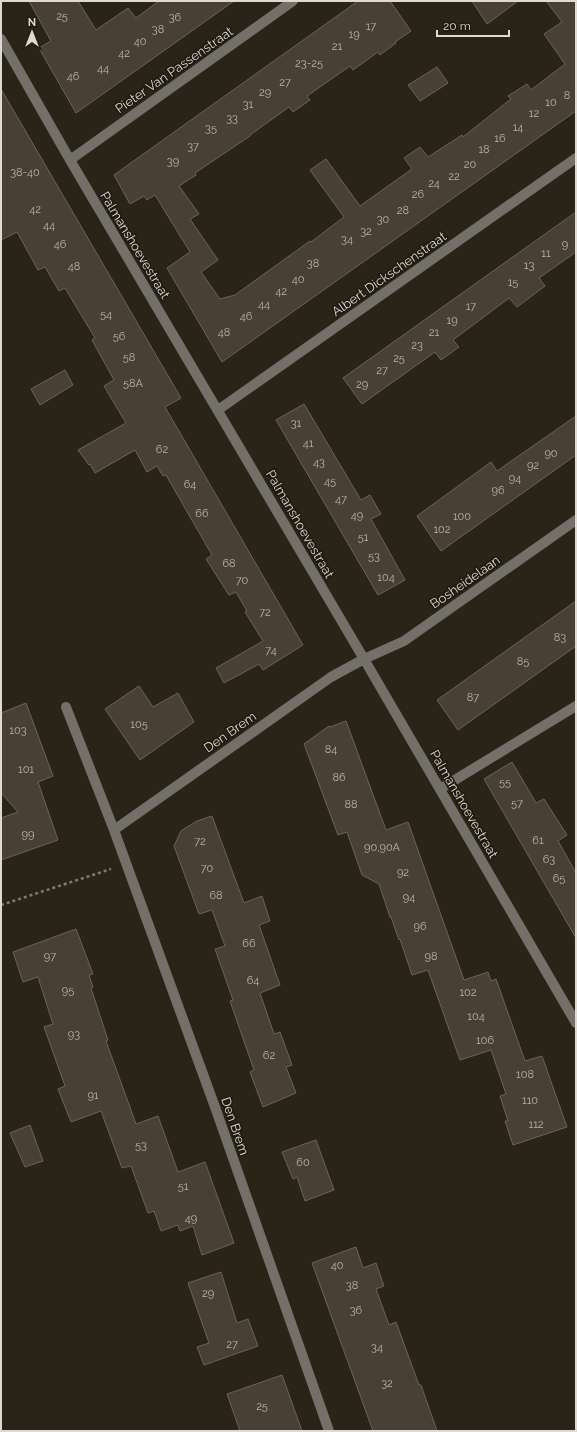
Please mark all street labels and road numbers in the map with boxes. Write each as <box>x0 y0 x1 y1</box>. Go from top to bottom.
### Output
street label: Pieter Van Passenstraat <box>112 23 236 116</box>
street label: Palmanshoevestraat <box>97 189 173 302</box>
street label: Albert Dickschenstraat <box>329 228 450 319</box>
street label: Palmanshoevestraat <box>263 467 337 581</box>
street label: Bosheidelaan <box>427 552 503 612</box>
street label: Den Brem <box>201 709 259 755</box>
street label: Palmanshoevestraat <box>427 747 501 861</box>
street label: Den Brem <box>218 1095 252 1157</box>

